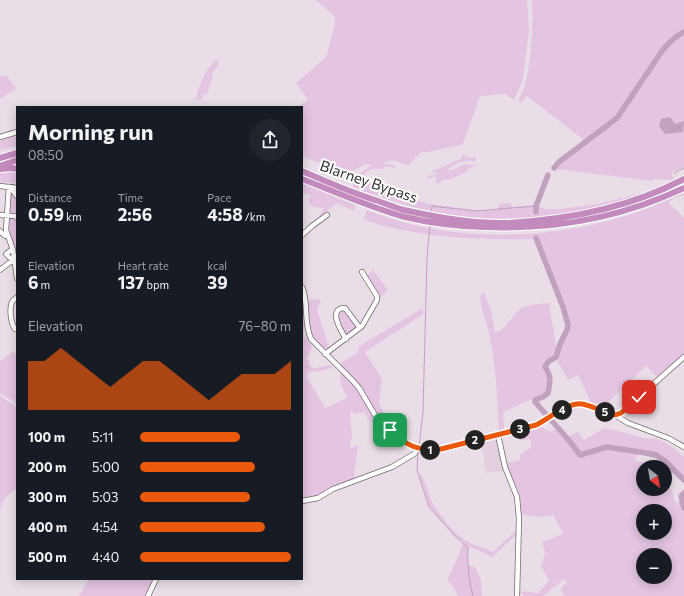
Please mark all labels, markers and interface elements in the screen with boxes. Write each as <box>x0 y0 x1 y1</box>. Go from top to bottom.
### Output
text: Morning run <box>28 118 154 145</box>
button: share <box>249 119 291 161</box>
text: 08:50 <box>28 147 63 163</box>
street label: Blarney Bypass <box>318 156 420 206</box>
text: Distance <box>28 191 72 204</box>
text: Time <box>118 191 143 204</box>
text: Pace <box>207 191 231 204</box>
text: 0.59 <box>28 204 64 225</box>
text: 2:56 <box>118 204 152 225</box>
text: 4:58 <box>207 204 243 225</box>
text: km <box>64 210 82 223</box>
text: /km <box>243 210 265 223</box>
text: Elevation <box>28 259 74 272</box>
text: Heart rate <box>118 259 169 272</box>
text: kcal <box>207 259 227 272</box>
text: 6 <box>28 272 39 293</box>
text: 137 <box>118 272 144 293</box>
text: 39 <box>207 272 228 293</box>
text: m <box>39 278 50 291</box>
text: bpm <box>144 278 169 291</box>
text: Elevation <box>28 318 83 334</box>
text: 76–80 m <box>238 318 291 334</box>
pin <box>622 380 656 414</box>
icon: check <box>628 386 650 408</box>
pin: 4 <box>552 400 572 420</box>
pin: 5 <box>595 402 615 422</box>
text: 4 <box>559 403 565 416</box>
text: 5 <box>602 405 608 418</box>
pin <box>373 413 407 447</box>
icon: arrive <box>379 419 401 441</box>
pin: 3 <box>510 419 530 439</box>
text: 3 <box>517 422 523 435</box>
text: 100 m <box>28 429 65 445</box>
text: 5:11 <box>92 429 114 445</box>
pin: 2 <box>465 430 485 450</box>
text: 2 <box>472 433 478 446</box>
pin: 1 <box>420 440 440 460</box>
text: 1 <box>428 443 432 456</box>
text: 200 m <box>28 459 66 475</box>
text: 5:00 <box>92 459 120 475</box>
north arrow <box>636 460 672 496</box>
map controls <box>636 460 672 584</box>
text: 300 m <box>28 489 67 505</box>
text: 5:03 <box>92 489 118 505</box>
button: + <box>636 504 672 540</box>
text: 400 m <box>28 519 67 535</box>
text: 4:54 <box>92 519 118 535</box>
button: − <box>636 548 672 584</box>
text: 500 m <box>28 549 67 565</box>
text: 4:40 <box>92 549 119 565</box>

